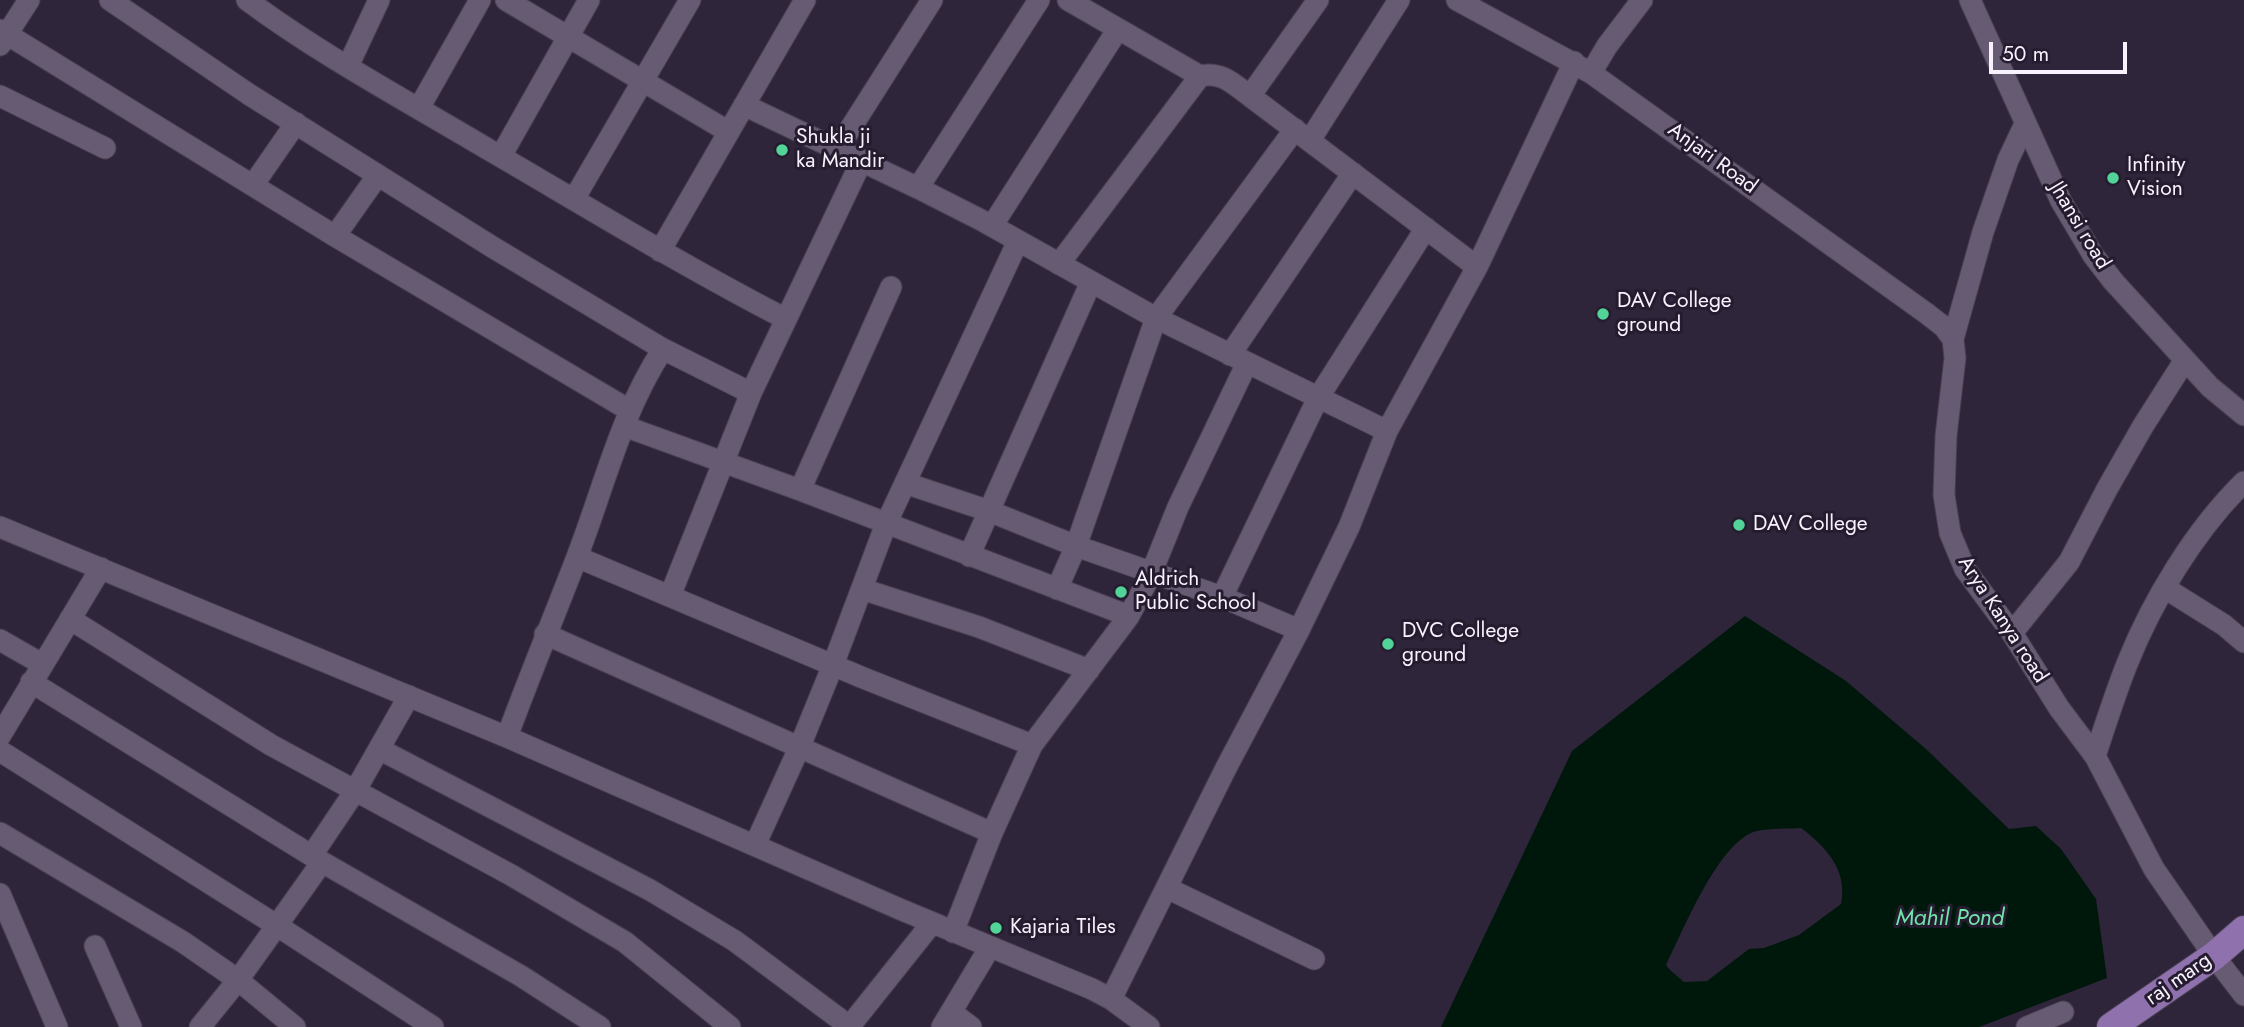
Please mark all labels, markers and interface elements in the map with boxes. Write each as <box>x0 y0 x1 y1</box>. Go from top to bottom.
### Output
scale bar <box>1992 28 2130 72</box>
text: 50 m <box>2002 39 2049 69</box>
street label: Anjari Road <box>1662 118 1762 200</box>
place label: Shukla ji ka Mandir <box>796 125 884 175</box>
marker: Shukla ji ka Mandir <box>774 142 790 158</box>
place label: Infinity Vision <box>2127 153 2185 203</box>
marker: Infinity Vision <box>2105 170 2121 186</box>
street label: Jhansi road <box>2043 178 2115 274</box>
place label: DAV College ground <box>1617 289 1732 339</box>
marker: DAV College ground <box>1595 306 1611 322</box>
place label: DAV College <box>1753 512 1868 538</box>
marker: DAV College <box>1731 517 1747 533</box>
street label: Arya Kanya road <box>1952 552 2052 688</box>
place label: Aldrich Public School <box>1135 567 1256 617</box>
marker: Aldrich Public School <box>1113 584 1129 600</box>
place label: DVC College ground <box>1402 619 1519 669</box>
marker: DVC College ground <box>1380 636 1396 652</box>
water label: Mahil Pond <box>1896 905 2004 933</box>
place label: Kajaria Tiles <box>1010 915 1116 941</box>
marker: Kajaria Tiles <box>988 920 1004 936</box>
street label: raj marg <box>2141 948 2217 1012</box>

